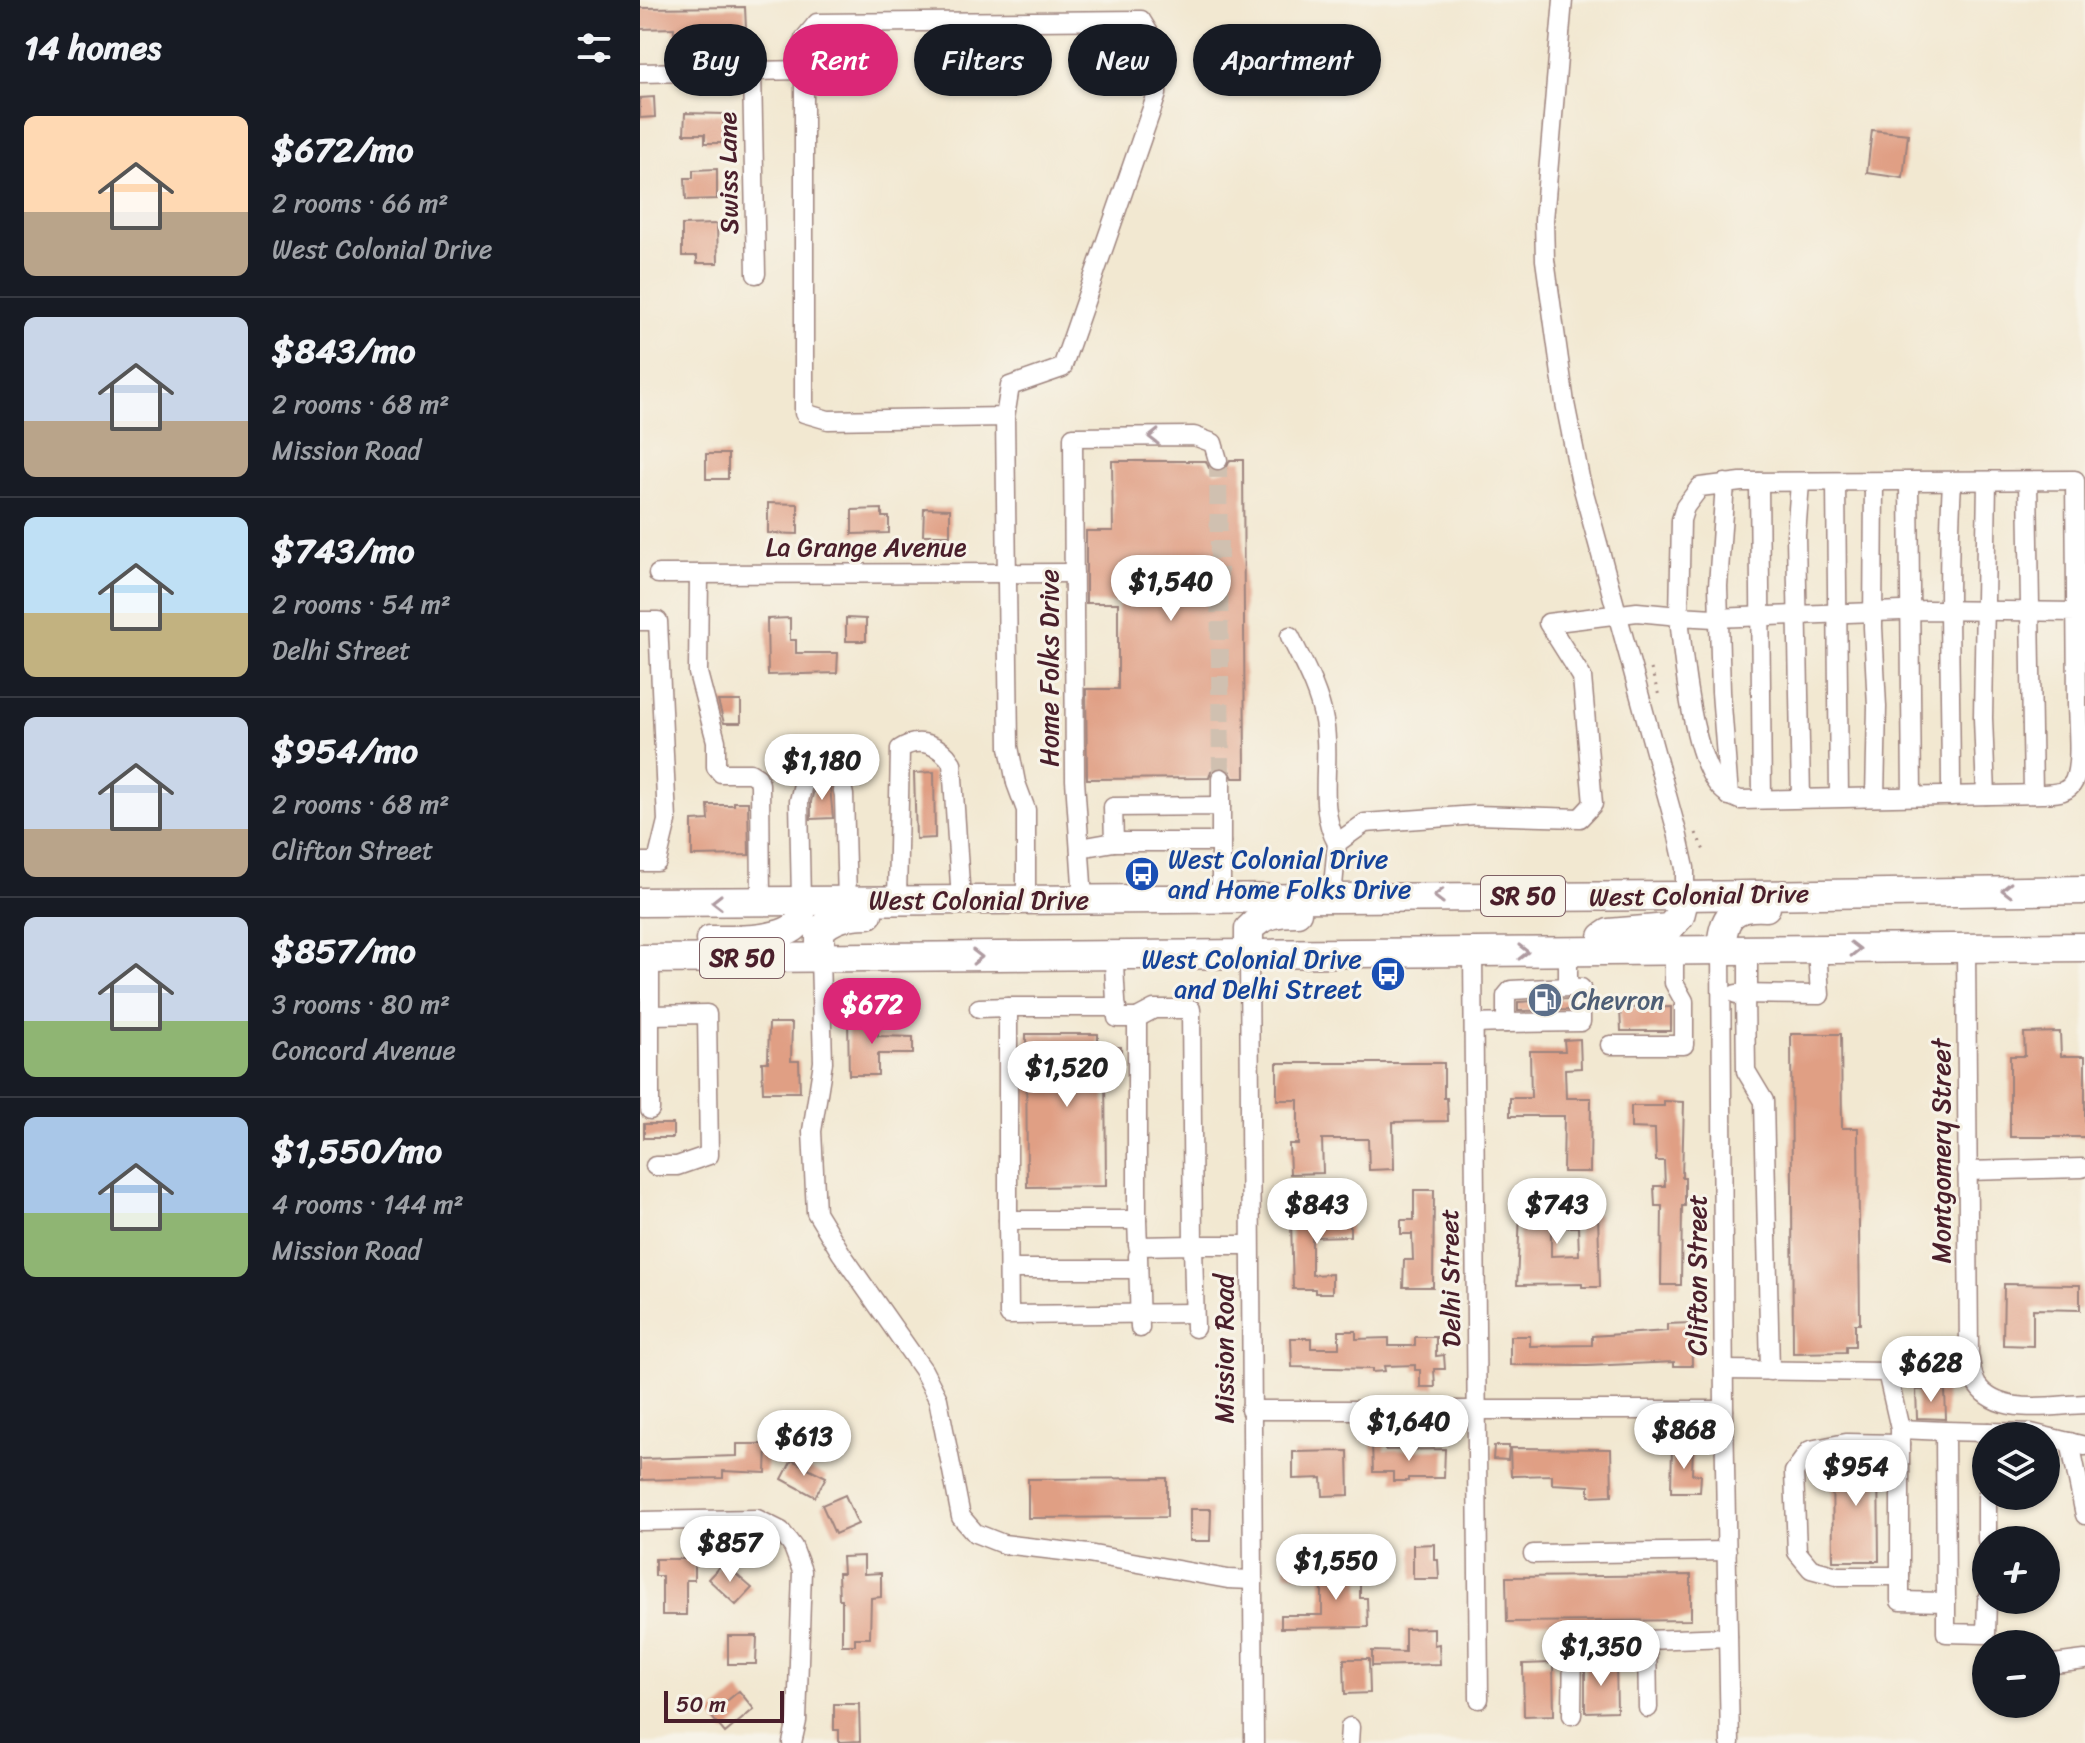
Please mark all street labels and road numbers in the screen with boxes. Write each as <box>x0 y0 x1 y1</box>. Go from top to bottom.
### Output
street label: Swiss Lane <box>704 111 752 235</box>
street label: La Grange Avenue <box>765 524 967 570</box>
street label: Home Folks Drive <box>1026 569 1072 767</box>
street label: West Colonial Drive <box>1588 870 1810 920</box>
road number: SR 50 <box>1481 876 1565 916</box>
street label: West Colonial Drive <box>869 877 1089 923</box>
road number: SR 50 <box>700 938 784 978</box>
street label: Montgomery Street <box>1918 1037 1964 1263</box>
street label: Clifton Street <box>1674 1194 1720 1356</box>
street label: Delhi Street <box>1426 1208 1474 1348</box>
street label: Mission Road <box>1201 1272 1247 1423</box>

